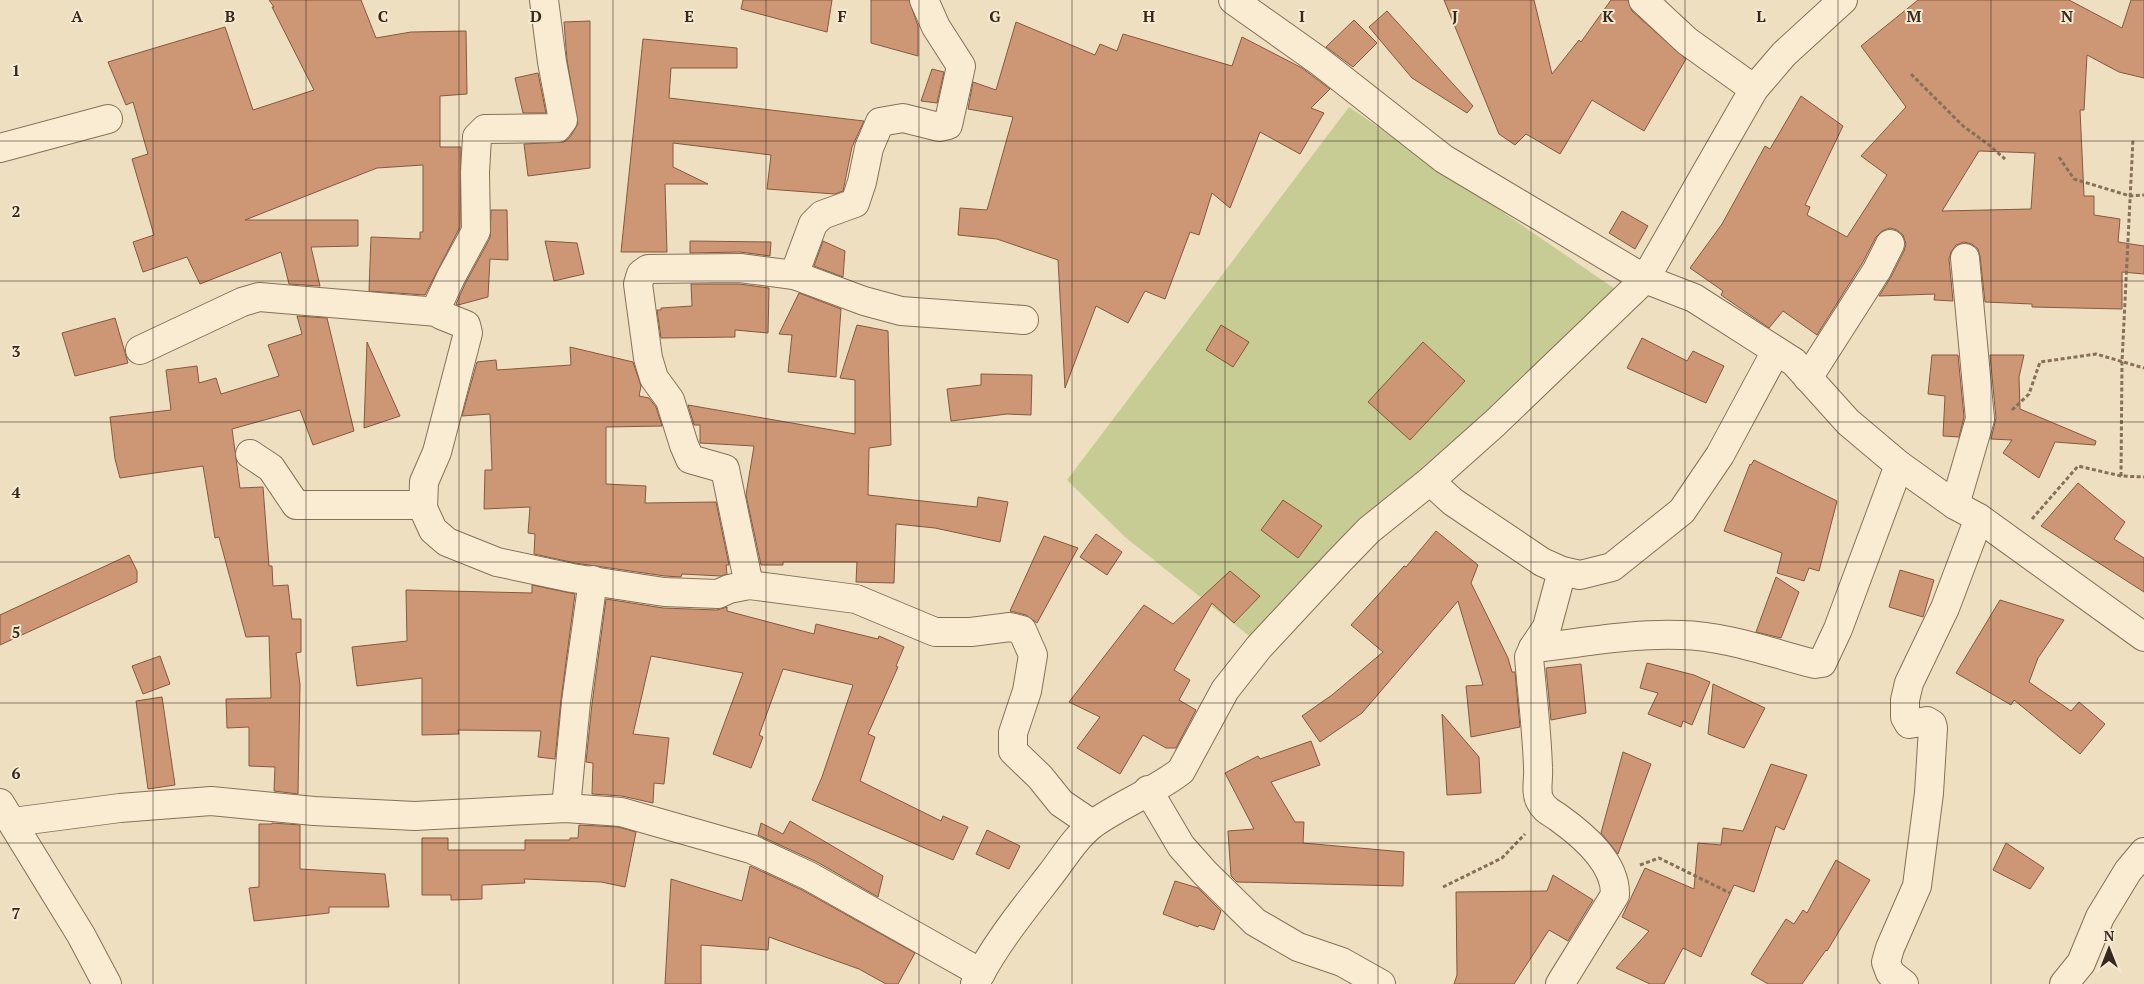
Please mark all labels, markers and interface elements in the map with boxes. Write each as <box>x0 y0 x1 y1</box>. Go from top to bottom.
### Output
text: A <box>71 5 83 27</box>
text: B <box>225 5 235 27</box>
text: C <box>378 5 388 27</box>
text: D <box>530 5 542 27</box>
text: E <box>684 5 694 27</box>
text: F <box>837 5 847 27</box>
text: G <box>989 5 1001 27</box>
text: H <box>1143 5 1155 27</box>
text: I <box>1299 5 1305 27</box>
text: J <box>1452 5 1458 27</box>
text: K <box>1602 5 1614 27</box>
text: L <box>1756 5 1766 27</box>
text: M <box>1907 5 1922 27</box>
text: N <box>2061 5 2073 27</box>
text: 1 <box>11 59 21 81</box>
text: 2 <box>11 200 21 222</box>
text: 3 <box>11 340 21 362</box>
text: 4 <box>11 481 21 503</box>
text: 5 <box>11 621 21 643</box>
text: 6 <box>11 762 21 784</box>
text: 7 <box>11 902 21 924</box>
north arrow <box>2084 924 2134 974</box>
text: N <box>2104 926 2115 945</box>

